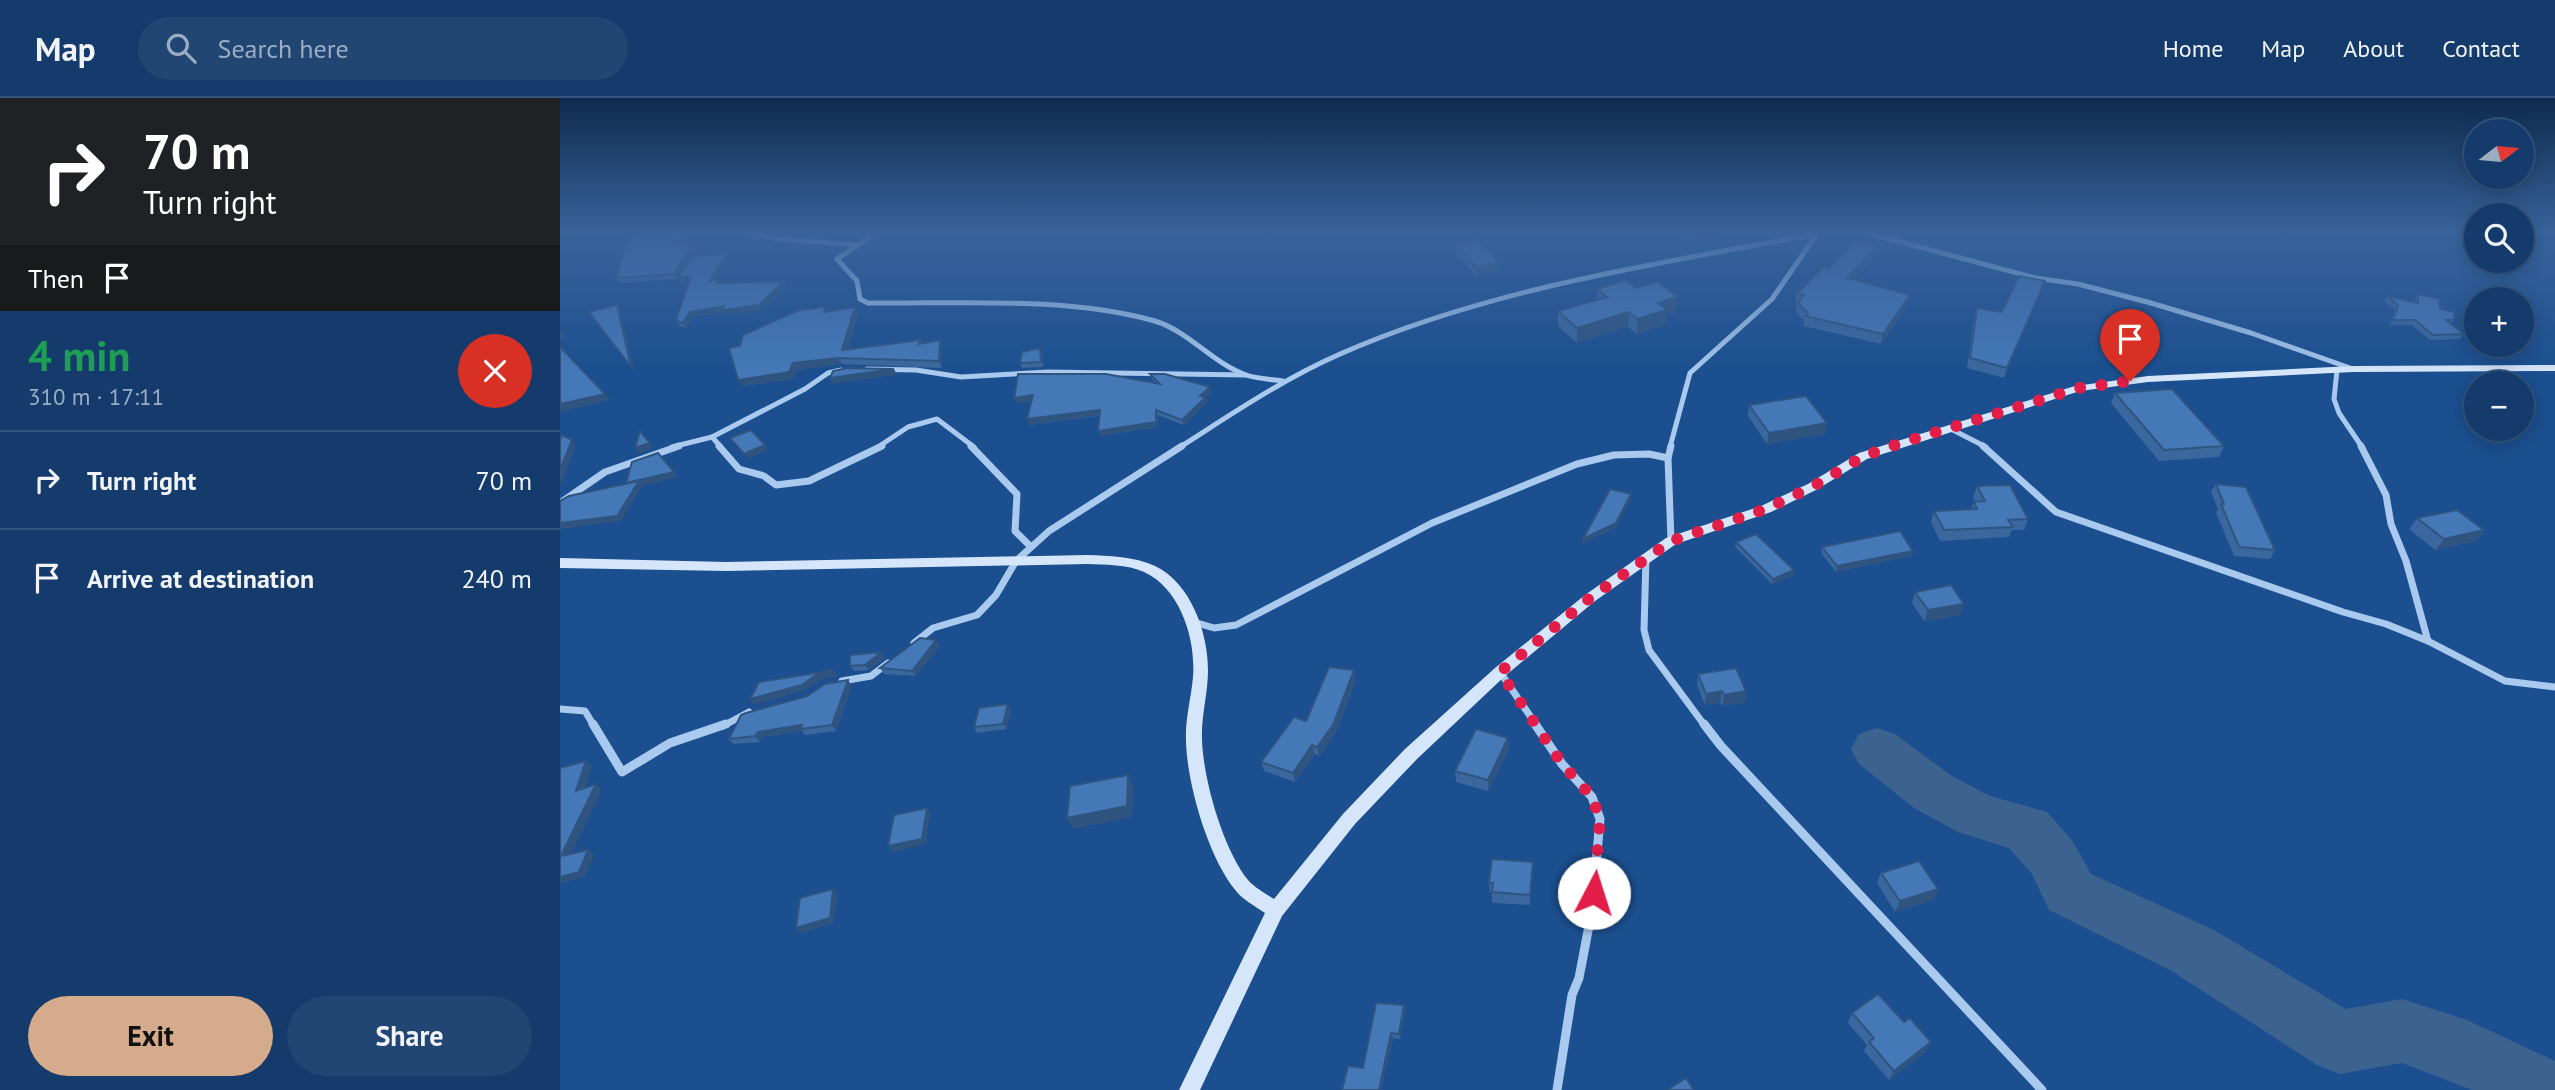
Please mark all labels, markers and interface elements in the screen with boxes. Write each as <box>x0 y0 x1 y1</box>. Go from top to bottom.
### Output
search box <box>138 17 628 80</box>
text: Map <box>35 27 96 70</box>
icon: search <box>162 29 200 67</box>
text: Search here <box>218 32 349 65</box>
text: Home <box>2163 33 2223 64</box>
text: Map <box>2261 33 2305 64</box>
text: About <box>2343 33 2404 64</box>
text: Contact <box>2442 33 2520 64</box>
text: 70 m <box>143 119 250 183</box>
north arrow <box>2464 119 2534 189</box>
map controls <box>2464 119 2534 441</box>
icon: right <box>28 126 119 217</box>
text: Turn right <box>143 181 277 223</box>
button: search <box>2464 203 2534 273</box>
icon: arrive <box>98 259 136 297</box>
text: Then <box>28 262 84 295</box>
button: + <box>2464 287 2534 357</box>
pin <box>2100 309 2160 381</box>
icon: arrive <box>2111 320 2149 358</box>
text: 4 min <box>28 328 130 383</box>
button: close <box>458 334 532 408</box>
button: − <box>2464 371 2534 441</box>
text: 310 m · 17:11 <box>28 382 164 411</box>
icon: right <box>28 461 66 499</box>
text: Turn right <box>87 464 196 497</box>
text: 70 m <box>476 464 532 497</box>
icon: arrive <box>28 559 66 597</box>
text: Arrive at destination <box>87 562 314 595</box>
text: 240 m <box>461 562 532 595</box>
position arrow <box>1557 856 1631 930</box>
button: Exit <box>28 996 273 1076</box>
button: Share <box>287 996 532 1076</box>

